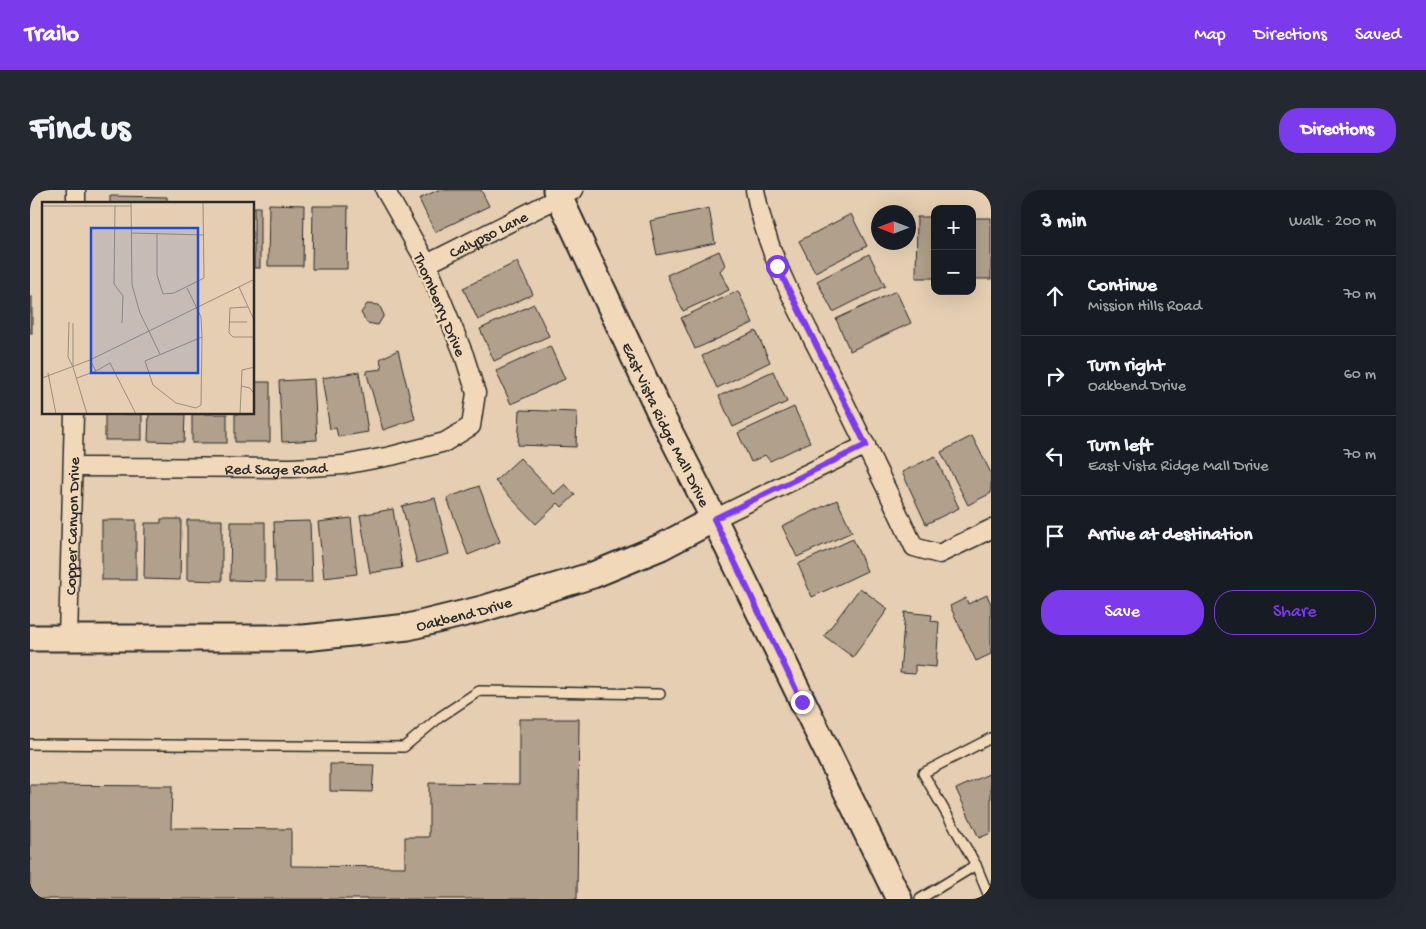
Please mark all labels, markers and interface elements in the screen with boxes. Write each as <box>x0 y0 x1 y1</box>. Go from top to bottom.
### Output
text: Trailo <box>25 21 79 50</box>
text: Map <box>1194 25 1226 46</box>
text: Directions <box>1254 25 1327 46</box>
text: Saved <box>1355 25 1401 46</box>
button: Directions <box>1279 108 1396 153</box>
text: Find us <box>30 110 130 151</box>
inset map <box>42 202 255 415</box>
north arrow <box>871 205 916 250</box>
map controls <box>931 205 976 295</box>
button: + <box>931 205 976 250</box>
street label: Calypso Lane <box>447 209 532 264</box>
text: 3 min <box>1041 210 1086 235</box>
text: Walk · 200 m <box>1289 213 1376 232</box>
street label: Thornberry Drive <box>407 250 468 361</box>
button: − <box>931 250 976 295</box>
route start <box>766 255 789 278</box>
text: Continue <box>1088 275 1157 298</box>
icon: ahead <box>1041 282 1069 310</box>
text: 70 m <box>1343 286 1376 305</box>
text: Mission Hills Road <box>1088 298 1202 317</box>
street label: East Vista Ridge Mall Drive <box>616 340 713 512</box>
text: Turn right <box>1088 355 1164 378</box>
icon: right <box>1041 362 1069 390</box>
text: 60 m <box>1344 366 1376 385</box>
text: Oakbend Drive <box>1088 378 1186 397</box>
text: Turn left <box>1088 435 1152 458</box>
icon: left <box>1041 442 1069 470</box>
text: 70 m <box>1343 446 1376 465</box>
street label: Copper Canyon Drive <box>63 456 86 595</box>
text: East Vista Ridge Mall Drive <box>1088 458 1269 477</box>
street label: Red Sage Road <box>225 460 329 481</box>
icon: arrive <box>1041 522 1069 550</box>
text: Arrive at destination <box>1088 524 1252 547</box>
button: Save <box>1041 590 1204 635</box>
button: Share <box>1214 590 1376 635</box>
street label: Oakbend Drive <box>415 594 515 638</box>
route end <box>791 691 814 714</box>

